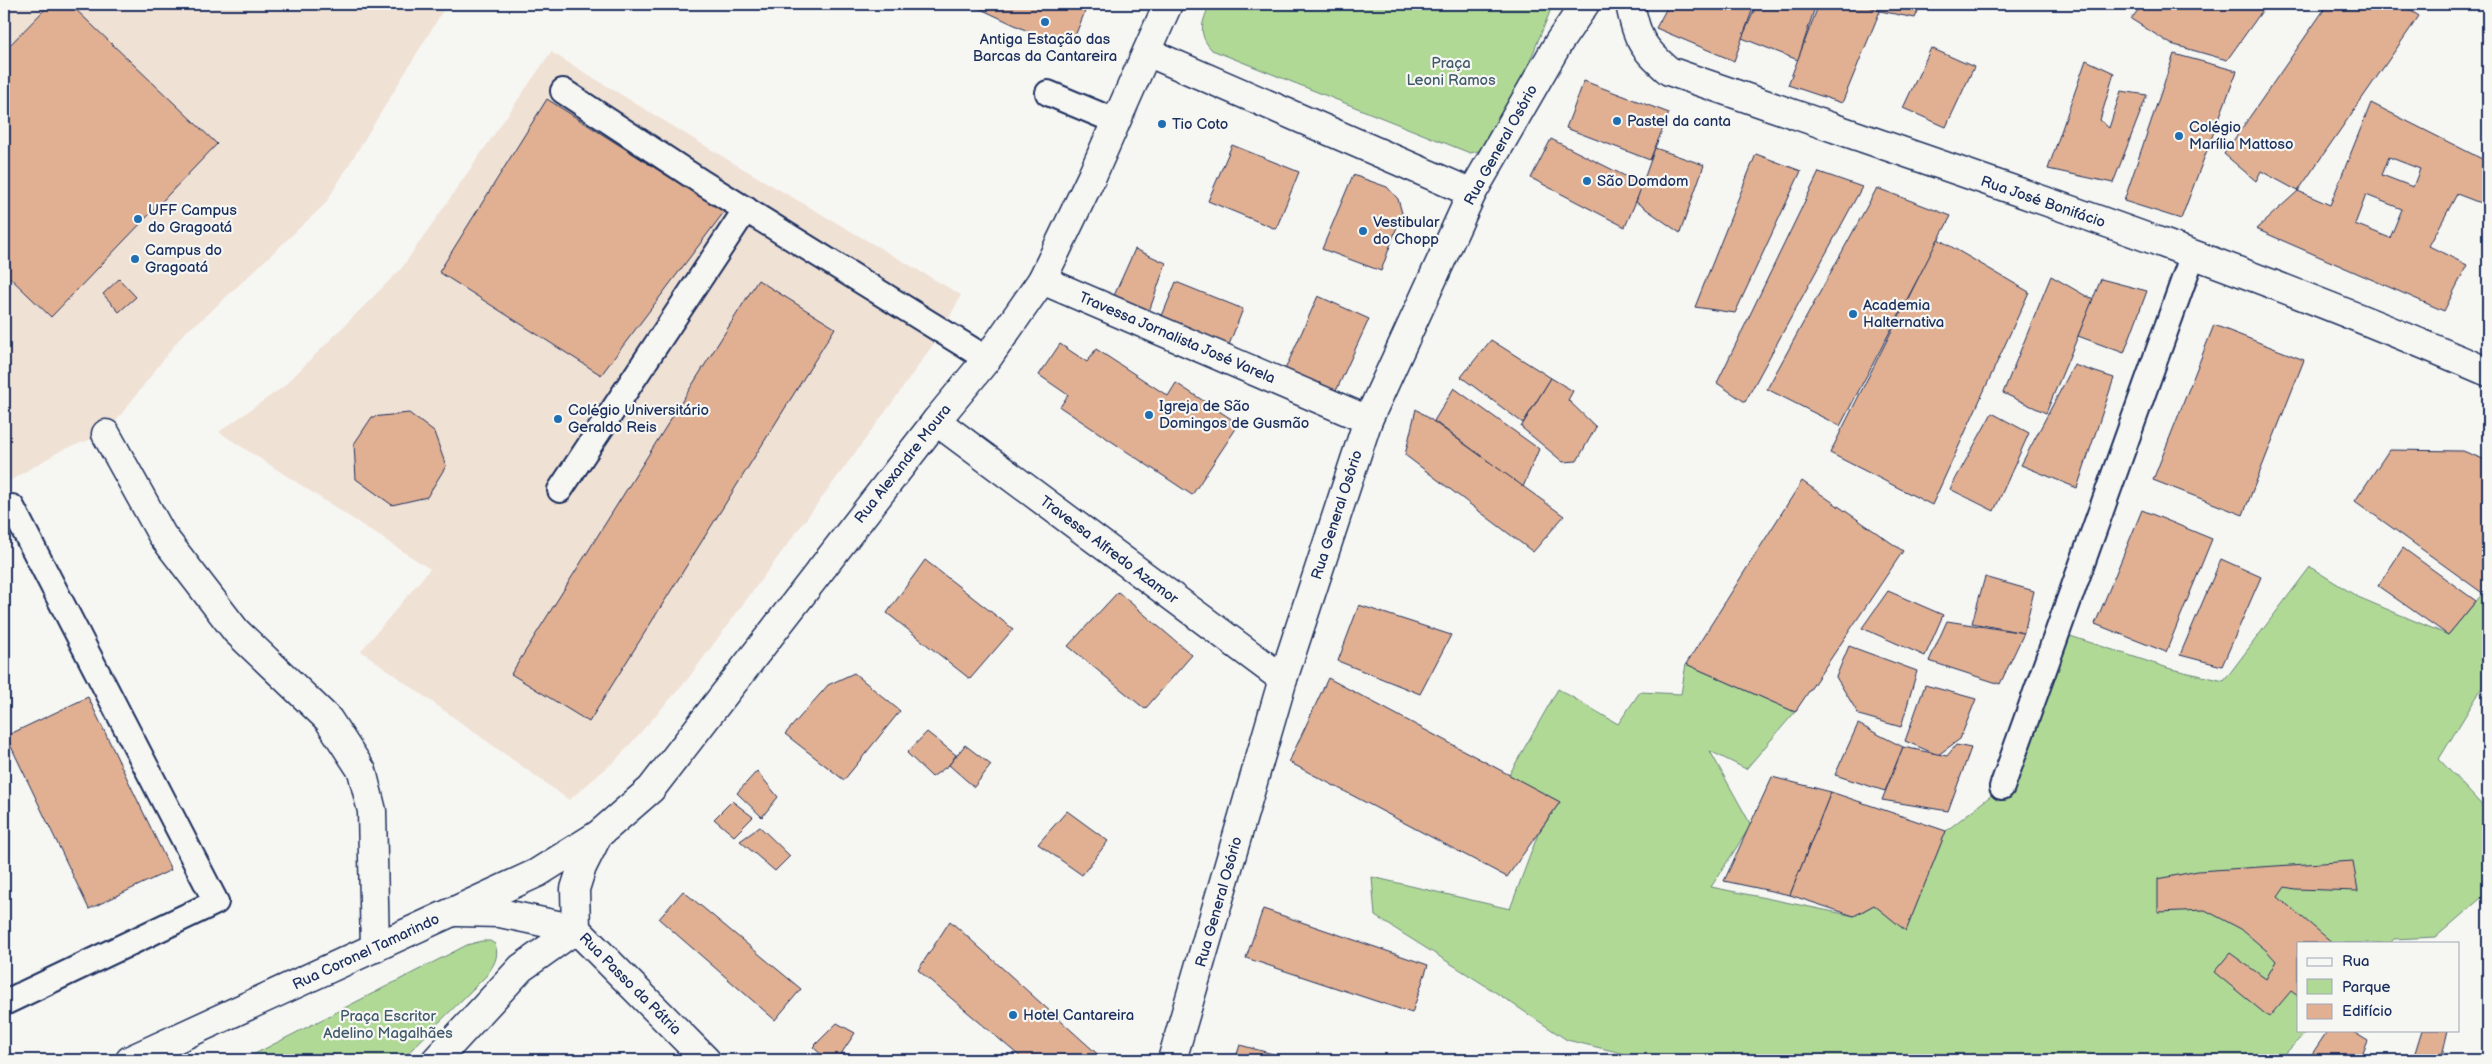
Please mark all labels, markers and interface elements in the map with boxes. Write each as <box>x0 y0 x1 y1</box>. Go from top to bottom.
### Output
marker: Antiga Estação das Barcas da Cantareira <box>1039 16 1051 28</box>
place label: Antiga Estação das Barcas da Cantareira <box>973 30 1117 66</box>
park label: Praça Leoni Ramos <box>1406 54 1496 90</box>
street label: Rua General Osório <box>1460 81 1542 209</box>
place label: Pastel da canta <box>1627 112 1731 131</box>
place label: Tio Coto <box>1172 115 1228 134</box>
marker: Pastel da canta <box>1611 115 1623 127</box>
marker: Tio Coto <box>1156 118 1168 130</box>
place label: Colégio Marília Mattoso <box>2189 118 2293 154</box>
marker: Colégio Marília Mattoso <box>2173 130 2185 142</box>
place label: São Domdom <box>1597 172 1688 191</box>
street label: Rua José Bonifácio <box>1978 172 2108 232</box>
marker: São Domdom <box>1581 175 1593 187</box>
place label: UFF Campus do Gragoatá <box>148 201 237 237</box>
marker: UFF Campus do Gragoatá <box>132 213 144 225</box>
place label: Vestibular do Chopp <box>1373 213 1440 249</box>
marker: Vestibular do Chopp <box>1357 225 1369 237</box>
place label: Campus do Gragoatá <box>145 241 222 277</box>
marker: Campus do Gragoatá <box>129 253 141 265</box>
street label: Travessa Jornalista José Varela <box>1076 288 1278 388</box>
place label: Academia Halternativa <box>1863 296 1944 332</box>
marker: Academia Halternativa <box>1847 308 1859 320</box>
place label: Igreja de São Domingos de Gusmão <box>1159 397 1309 433</box>
place label: Colégio Universitário Geraldo Reis <box>568 401 709 437</box>
street label: Rua Alexandre Moura <box>851 401 955 527</box>
marker: Igreja de São Domingos de Gusmão <box>1143 409 1155 421</box>
marker: Colégio Universitário Geraldo Reis <box>552 413 564 425</box>
street label: Rua General Osório <box>1307 448 1367 582</box>
street label: Travessa Alfredo Azamor <box>1036 492 1182 609</box>
street label: Rua General Osório <box>1191 835 1247 969</box>
street label: Rua Coronel Tamarindo <box>289 910 443 994</box>
street label: Rua Passo da Pátria <box>575 929 685 1039</box>
legend <box>2297 942 2460 1032</box>
text: Rua <box>2342 952 2370 971</box>
text: Parque <box>2342 978 2391 997</box>
text: Edifício <box>2342 1002 2392 1021</box>
place label: Hotel Cantareira <box>1023 1006 1134 1025</box>
park label: Praça Escritor Adelino Magalhães <box>323 1007 453 1043</box>
marker: Hotel Cantareira <box>1007 1009 1019 1021</box>

